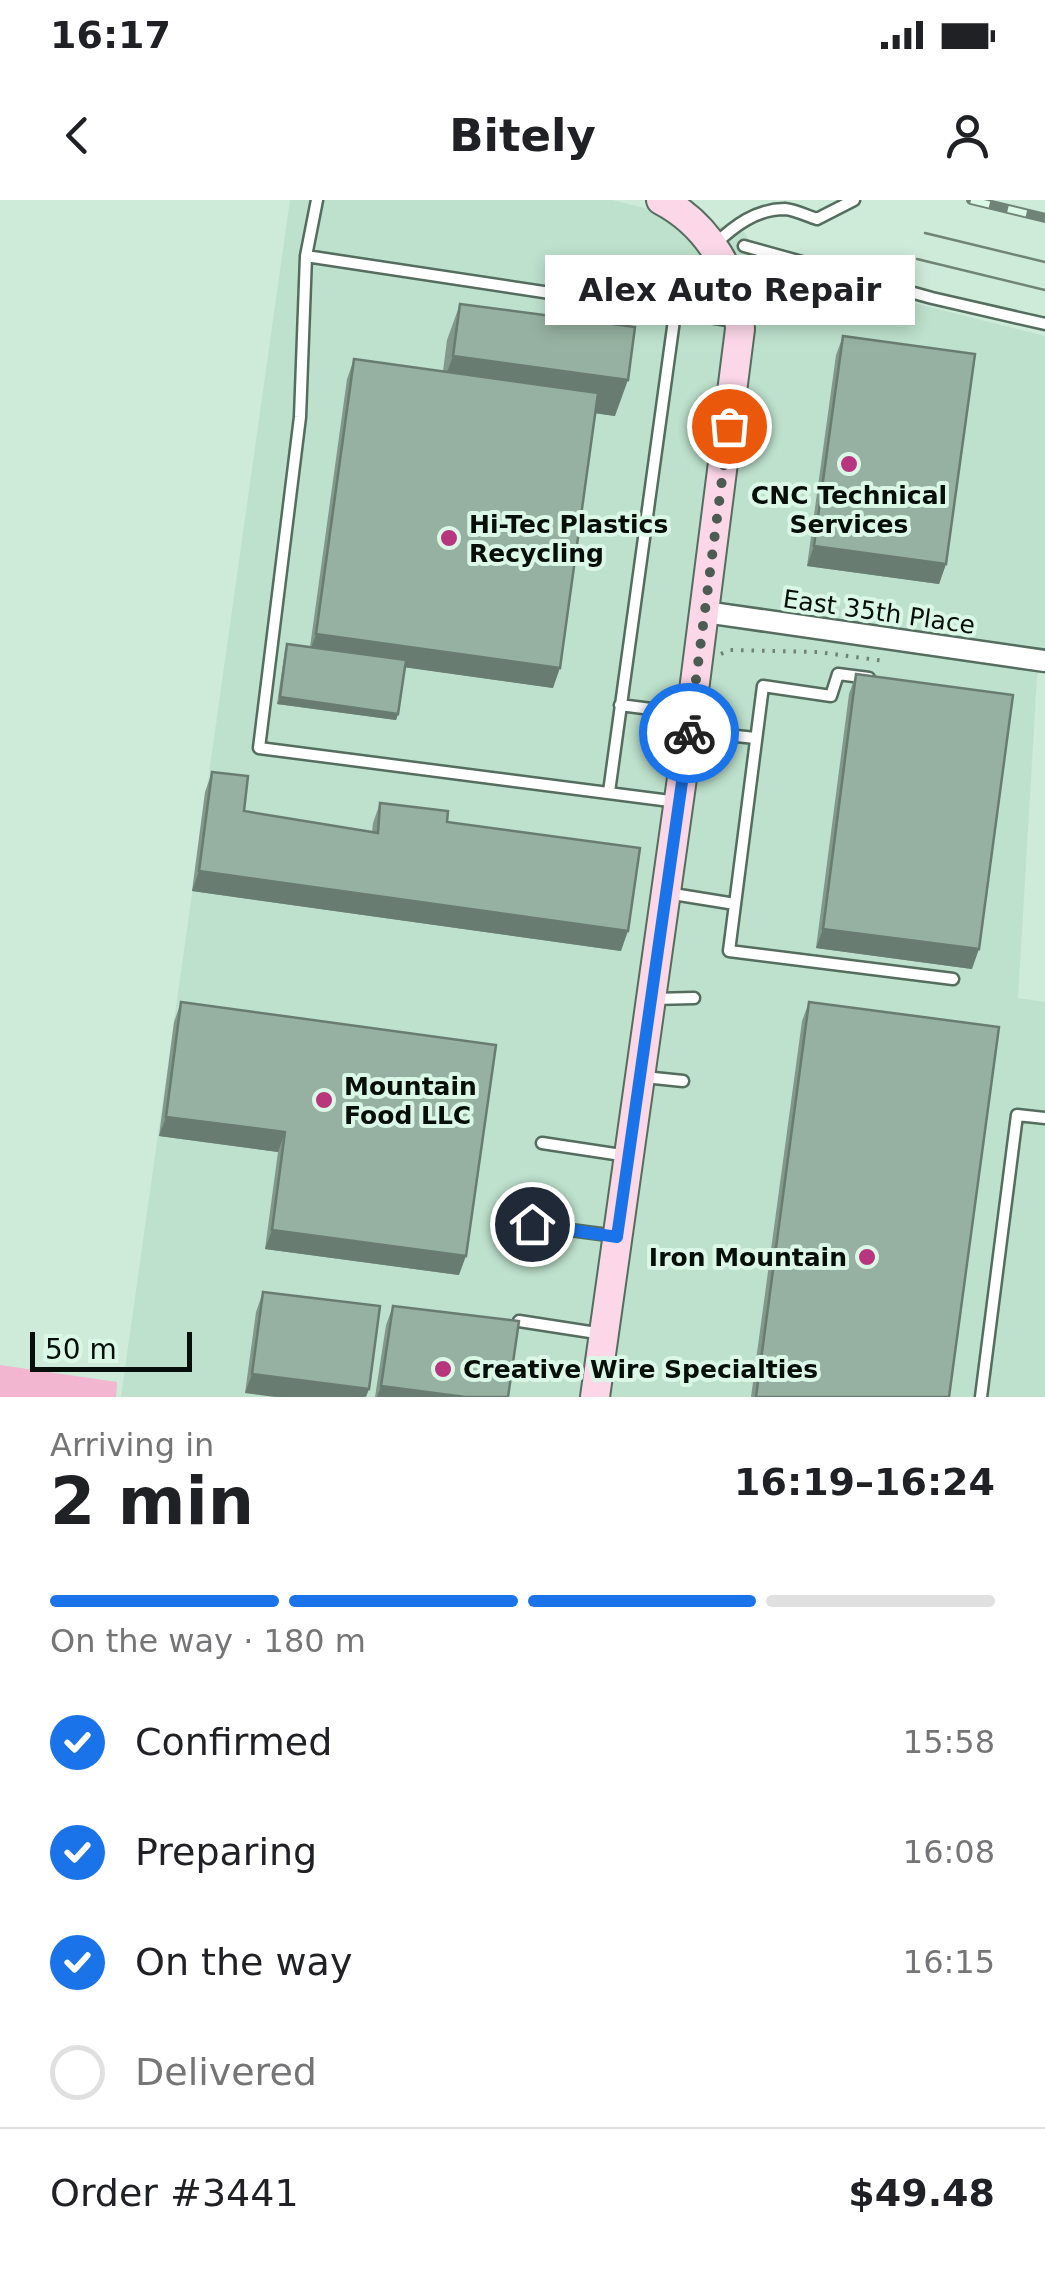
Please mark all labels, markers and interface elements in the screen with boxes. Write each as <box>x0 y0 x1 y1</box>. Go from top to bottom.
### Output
text: 16:17 <box>50 13 171 57</box>
icon: back <box>50 108 105 163</box>
icon: person <box>940 108 995 163</box>
text: Bitely <box>449 109 596 162</box>
callout: Alex Auto Repair <box>544 256 914 326</box>
text: Alex Auto Repair <box>579 271 881 309</box>
pin <box>687 384 772 469</box>
icon: bag <box>702 399 757 454</box>
marker: CNC Technical Services <box>838 453 860 475</box>
place label: CNC Technical Services <box>751 481 947 539</box>
place label: Hi-Tec Plastics Recycling <box>469 510 668 568</box>
marker: Hi-Tec Plastics Recycling <box>438 527 460 549</box>
street label: East 35th Place <box>781 584 977 640</box>
courier <box>639 683 739 783</box>
icon: bike <box>662 706 717 761</box>
place label: Mountain Food LLC <box>344 1072 477 1130</box>
marker: Mountain Food LLC <box>313 1089 335 1111</box>
pin <box>490 1182 575 1267</box>
icon: home <box>505 1197 560 1252</box>
place label: Iron Mountain <box>649 1243 847 1272</box>
marker: Iron Mountain <box>856 1246 878 1268</box>
scale bar <box>30 1327 192 1372</box>
text: 50 m <box>45 1333 117 1366</box>
place label: Creative Wire Specialties <box>463 1355 818 1384</box>
marker: Creative Wire Specialties <box>432 1358 454 1380</box>
text: Arriving in <box>50 1426 214 1464</box>
text: 16:19–16:24 <box>734 1460 995 1504</box>
text: 2 min <box>50 1464 254 1539</box>
text: On the way · 180 m <box>50 1622 366 1660</box>
icon: check <box>50 1715 105 1770</box>
text: Confirmed <box>135 1720 332 1764</box>
text: 15:58 <box>903 1723 995 1761</box>
icon: check <box>50 1825 105 1880</box>
text: Preparing <box>135 1830 317 1874</box>
text: 16:08 <box>903 1833 995 1871</box>
icon: check <box>50 1935 105 1990</box>
text: On the way <box>135 1940 352 1984</box>
text: 16:15 <box>903 1943 995 1981</box>
text: Delivered <box>135 2050 317 2094</box>
text: Order #3441 <box>50 2171 299 2215</box>
text: $49.48 <box>848 2171 995 2215</box>

